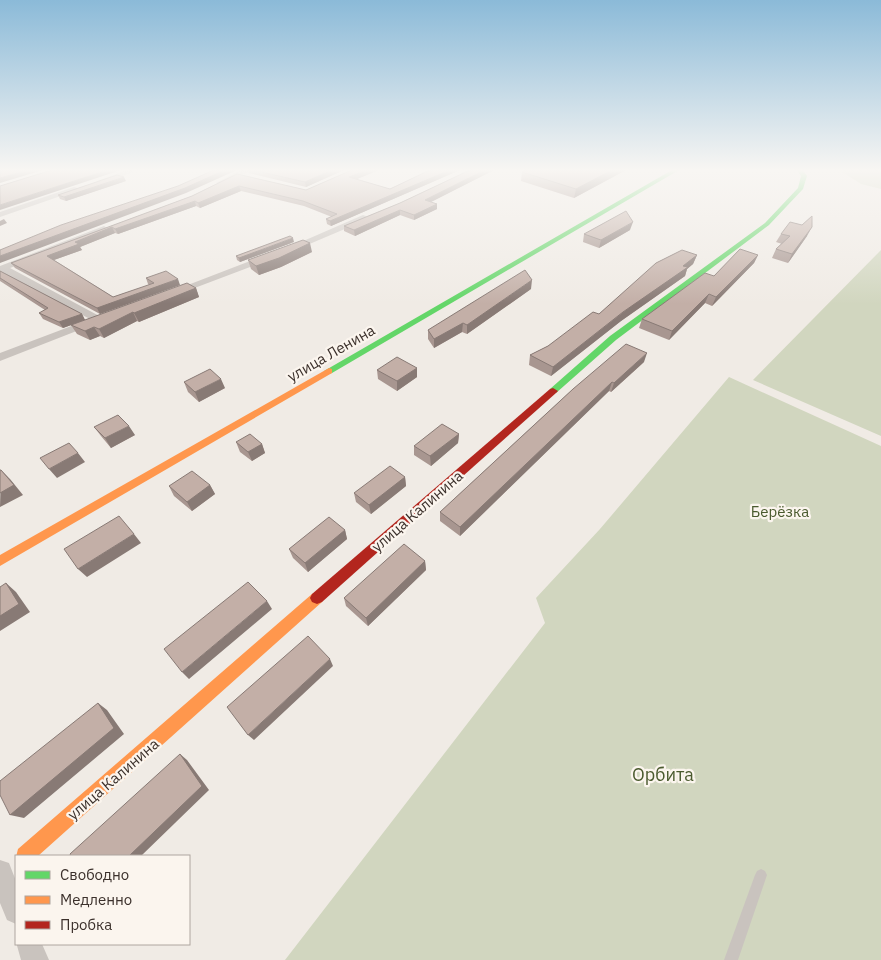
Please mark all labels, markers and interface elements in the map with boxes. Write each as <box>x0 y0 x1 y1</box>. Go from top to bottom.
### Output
street label: улица Ленина <box>284 320 378 386</box>
street label: улица Калинина <box>367 466 467 556</box>
park label: Берёзка <box>751 502 809 521</box>
street label: улица Калинина <box>63 734 163 824</box>
park label: Орбита <box>632 763 694 786</box>
legend <box>15 855 190 945</box>
text: Свободно <box>60 865 129 884</box>
text: Медленно <box>60 890 132 909</box>
text: Пробка <box>60 915 112 934</box>

